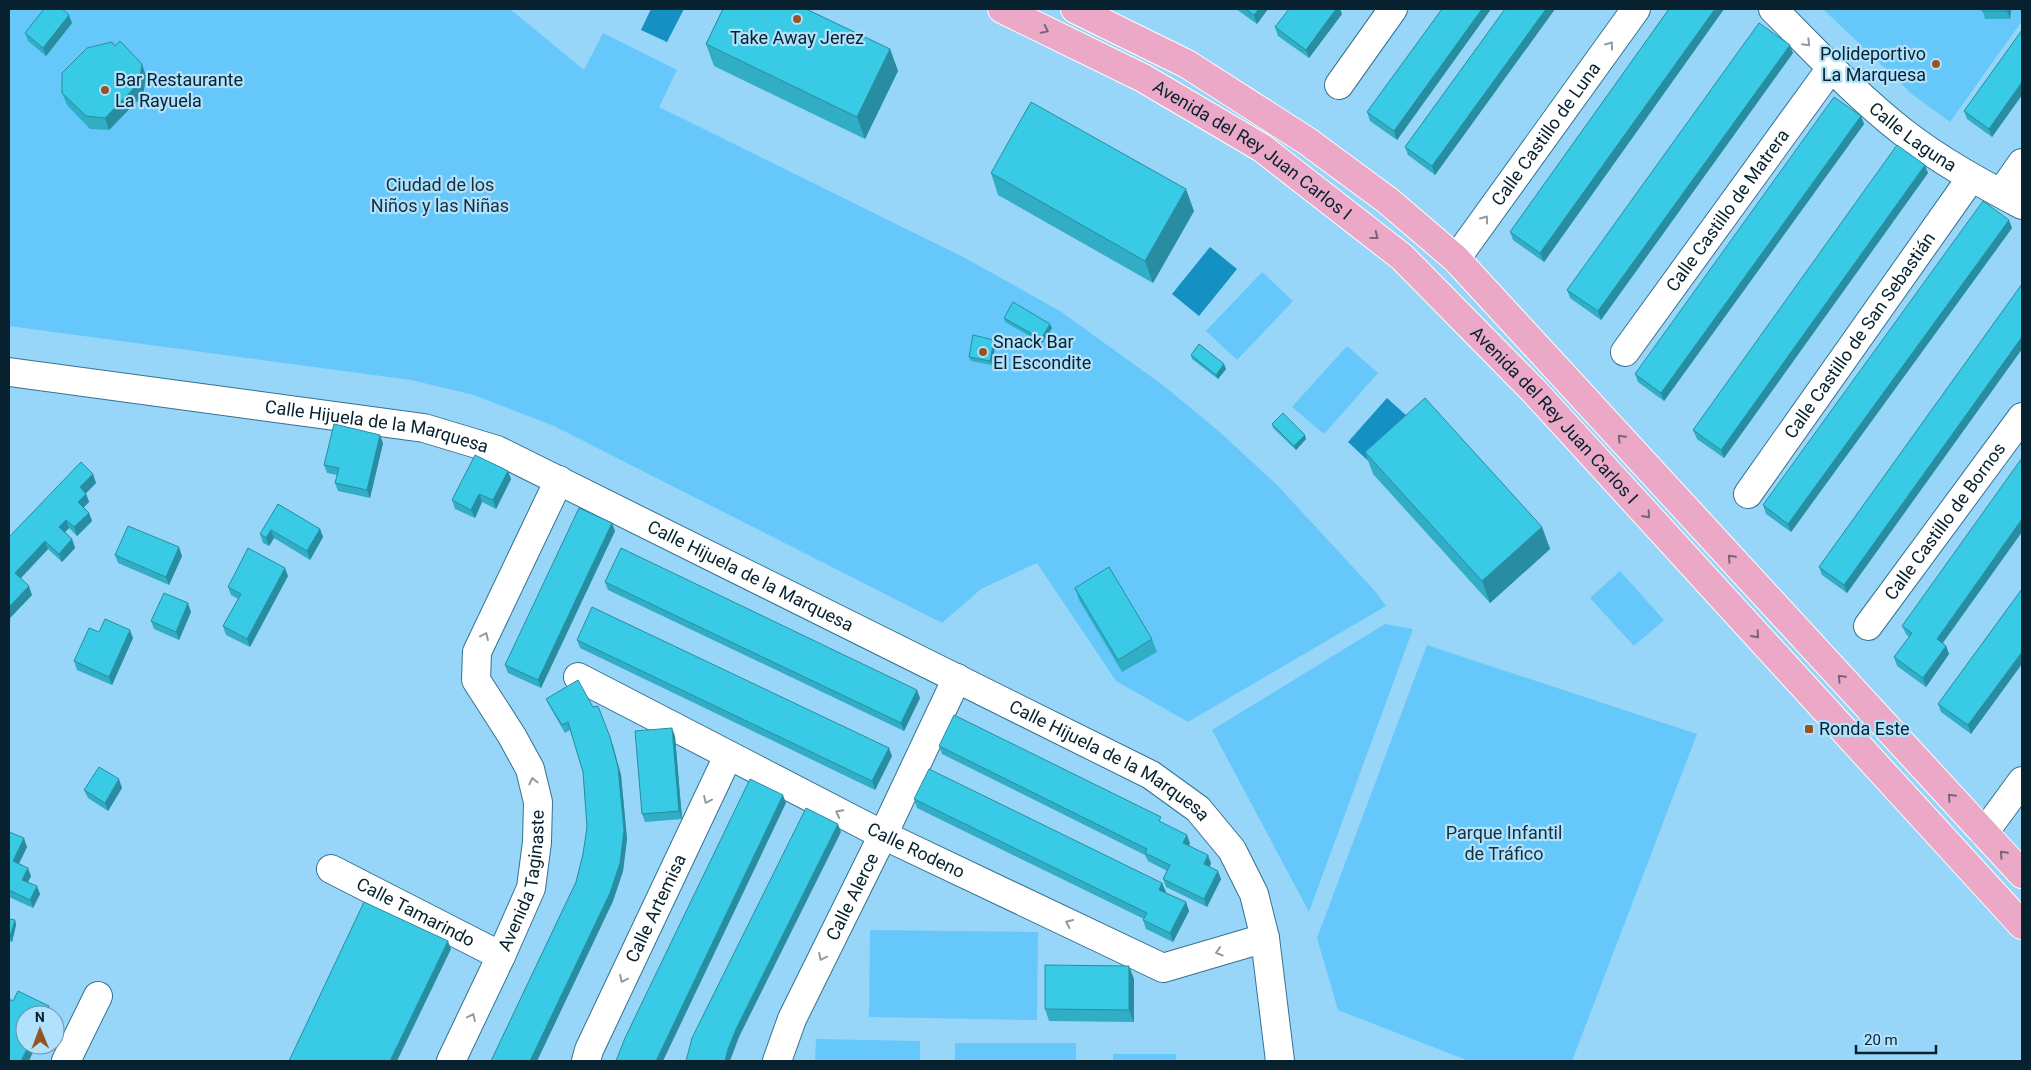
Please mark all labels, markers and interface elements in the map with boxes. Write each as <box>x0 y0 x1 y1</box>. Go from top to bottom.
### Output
marker: Take Away Jerez <box>791 13 803 25</box>
one-way arrow <box>1040 24 1049 35</box>
place label: Take Away Jerez <box>730 27 864 48</box>
one-way arrow <box>1801 38 1810 47</box>
one-way arrow <box>1604 41 1613 51</box>
place label: Polideportivo La Marquesa <box>1820 43 1926 85</box>
street label: Calle Castillo de Luna <box>1487 58 1604 210</box>
marker: Polideportivo La Marquesa <box>1930 58 1942 70</box>
place label: Bar Restaurante La Rayuela <box>115 69 243 111</box>
street label: Avenida del Rey Juan Carlos I <box>1149 75 1356 224</box>
marker: Bar Restaurante La Rayuela <box>99 84 111 96</box>
street label: Calle Laguna <box>1865 97 1961 176</box>
street label: Calle Castillo de Matrera <box>1661 125 1793 295</box>
park label: Ciudad de los Niños y las Niñas <box>371 174 509 216</box>
one-way arrow <box>1479 216 1488 225</box>
street label: Calle Castillo de San Sebastián <box>1780 228 1939 442</box>
one-way arrow <box>1369 230 1378 238</box>
street label: Avenida del Rey Juan Carlos I <box>1466 322 1643 508</box>
place label: Snack Bar El Escondite <box>993 331 1091 373</box>
marker: Snack Bar El Escondite <box>977 346 989 358</box>
street label: Calle Hijuela de la Marquesa <box>264 396 491 457</box>
one-way arrow <box>1618 435 1627 444</box>
street label: Calle Castillo de Bornos <box>1880 438 2010 604</box>
one-way arrow <box>1641 509 1650 518</box>
street label: Calle Hijuela de la Marquesa <box>644 516 857 635</box>
one-way arrow <box>1728 555 1737 564</box>
one-way arrow <box>1751 629 1760 638</box>
one-way arrow <box>478 632 489 641</box>
one-way arrow <box>1838 674 1847 683</box>
street label: Calle Hijuela de la Marquesa <box>1006 695 1214 825</box>
place label: Ronda Este <box>1819 718 1910 739</box>
marker: Ronda Este <box>1803 723 1815 735</box>
one-way arrow <box>528 777 539 785</box>
one-way arrow <box>1948 794 1957 803</box>
one-way arrow <box>703 795 713 804</box>
one-way arrow <box>835 809 844 819</box>
street label: Avenida Taginaste <box>494 810 548 954</box>
street label: Calle Rodeno <box>864 818 968 882</box>
park label: Parque Infantil de Tráfico <box>1446 822 1562 864</box>
street label: Calle Alerce <box>822 849 882 944</box>
one-way arrow <box>2000 850 2009 859</box>
street label: Calle Artemisa <box>621 851 690 966</box>
street label: Calle Tamarindo <box>353 873 478 951</box>
one-way arrow <box>1065 920 1074 930</box>
one-way arrow <box>1215 946 1223 956</box>
one-way arrow <box>818 952 828 961</box>
one-way arrow <box>618 974 629 983</box>
north arrow <box>15 1005 65 1055</box>
text: N <box>35 1009 45 1025</box>
one-way arrow <box>466 1013 476 1022</box>
scale bar <box>1856 1022 1936 1054</box>
text: 20 m <box>1864 1031 1898 1049</box>

